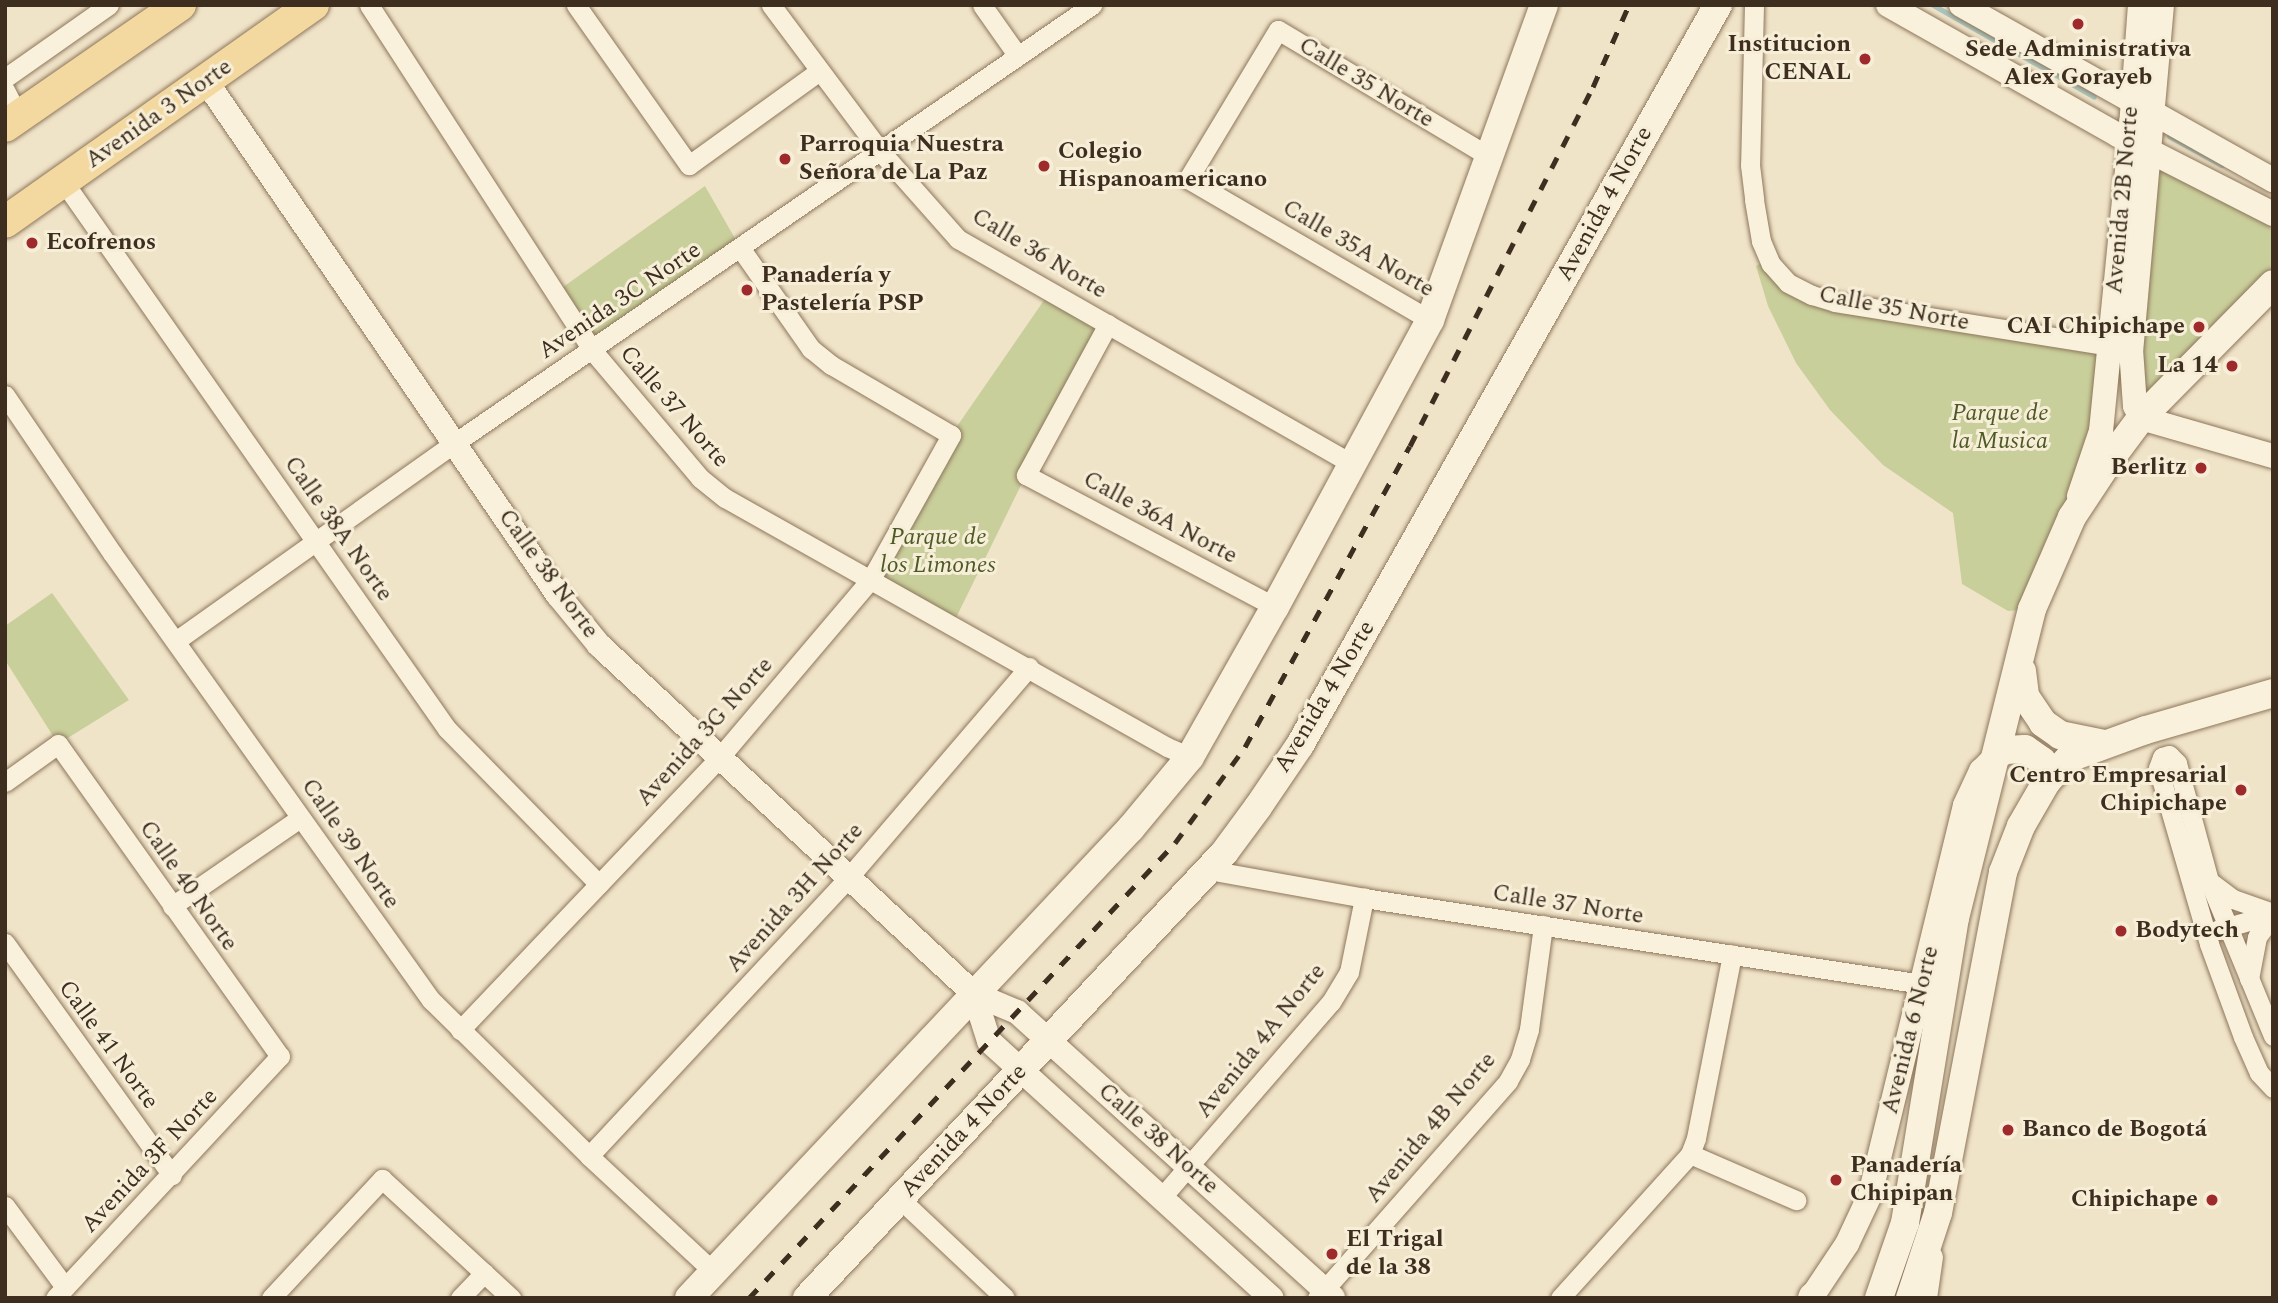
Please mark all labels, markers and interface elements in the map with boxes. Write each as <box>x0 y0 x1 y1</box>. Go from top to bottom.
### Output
marker: Sede Administrativa Alex Gorayeb <box>2070 16 2086 32</box>
street label: Calle 35 Norte <box>1293 31 1439 135</box>
place label: Institucion CENAL <box>1728 31 1851 87</box>
place label: Sede Administrativa Alex Gorayeb <box>1965 36 2191 92</box>
marker: Institucion CENAL <box>1857 51 1873 67</box>
street label: Avenida 3 Norte <box>80 53 238 175</box>
street label: Avenida 2B Norte <box>2100 105 2146 295</box>
street label: Avenida 4 Norte <box>1551 122 1659 286</box>
place label: Parroquia Nuestra Señora de La Paz <box>799 131 1004 187</box>
place label: Colegio Hispanoamericano <box>1058 138 1267 194</box>
marker: Parroquia Nuestra Señora de La Paz <box>777 151 793 167</box>
marker: Colegio Hispanoamericano <box>1036 158 1052 174</box>
street label: Calle 35A Norte <box>1277 194 1439 304</box>
street label: Calle 36 Norte <box>966 202 1112 306</box>
place label: Ecofrenos <box>46 229 156 257</box>
marker: Ecofrenos <box>24 235 40 251</box>
street label: Avenida 3C Norte <box>533 236 707 366</box>
place label: Panadería y Pastelería PSP <box>761 262 924 318</box>
street label: Calle 35 Norte <box>1816 280 1972 338</box>
marker: Panadería y Pastelería PSP <box>739 282 755 298</box>
place label: CAI Chipichape <box>2007 313 2185 341</box>
marker: CAI Chipichape <box>2191 319 2207 335</box>
street label: Calle 37 Norte <box>613 340 735 474</box>
place label: La 14 <box>2157 352 2218 380</box>
marker: La 14 <box>2224 358 2240 374</box>
park label: Parque de la Musica <box>1951 400 2049 456</box>
street label: Calle 38A Norte <box>277 451 399 607</box>
place label: Berlitz <box>2110 454 2187 482</box>
marker: Berlitz <box>2193 460 2209 476</box>
street label: Calle 36A Norte <box>1078 465 1242 571</box>
street label: Calle 38 Norte <box>492 504 604 644</box>
park label: Parque de los Limones <box>880 524 996 580</box>
street label: Avenida 4 Norte <box>1268 616 1382 778</box>
street label: Avenida 3G Norte <box>630 651 780 813</box>
place label: Centro Empresarial Chipichape <box>2009 762 2227 818</box>
street label: Calle 39 Norte <box>294 773 406 915</box>
marker: Centro Empresarial Chipichape <box>2233 782 2249 798</box>
street label: Calle 40 Norte <box>132 815 244 957</box>
street label: Avenida 3H Norte <box>720 817 870 979</box>
street label: Calle 37 Norte <box>1490 879 1646 931</box>
place label: Bodytech <box>2135 917 2239 945</box>
marker: Bodytech <box>2113 923 2129 939</box>
street label: Avenida 6 Norte <box>1876 943 1946 1117</box>
street label: Avenida 4A Norte <box>1190 958 1332 1124</box>
street label: Calle 41 Norte <box>52 975 164 1115</box>
street label: Avenida 4B Norte <box>1359 1047 1503 1209</box>
street label: Avenida 4 Norte <box>895 1058 1033 1204</box>
street label: Calle 38 Norte <box>1092 1077 1224 1201</box>
street label: Avenida 3F Norte <box>76 1083 224 1239</box>
place label: Banco de Bogotá <box>2022 1116 2207 1144</box>
marker: Banco de Bogotá <box>2000 1122 2016 1138</box>
place label: Panadería Chipipan <box>1850 1152 1962 1208</box>
marker: Panadería Chipipan <box>1828 1172 1844 1188</box>
place label: Chipichape <box>2071 1186 2198 1214</box>
marker: Chipichape <box>2204 1192 2220 1208</box>
place label: El Trigal de la 38 <box>1346 1226 1444 1282</box>
marker: El Trigal de la 38 <box>1324 1246 1340 1262</box>

